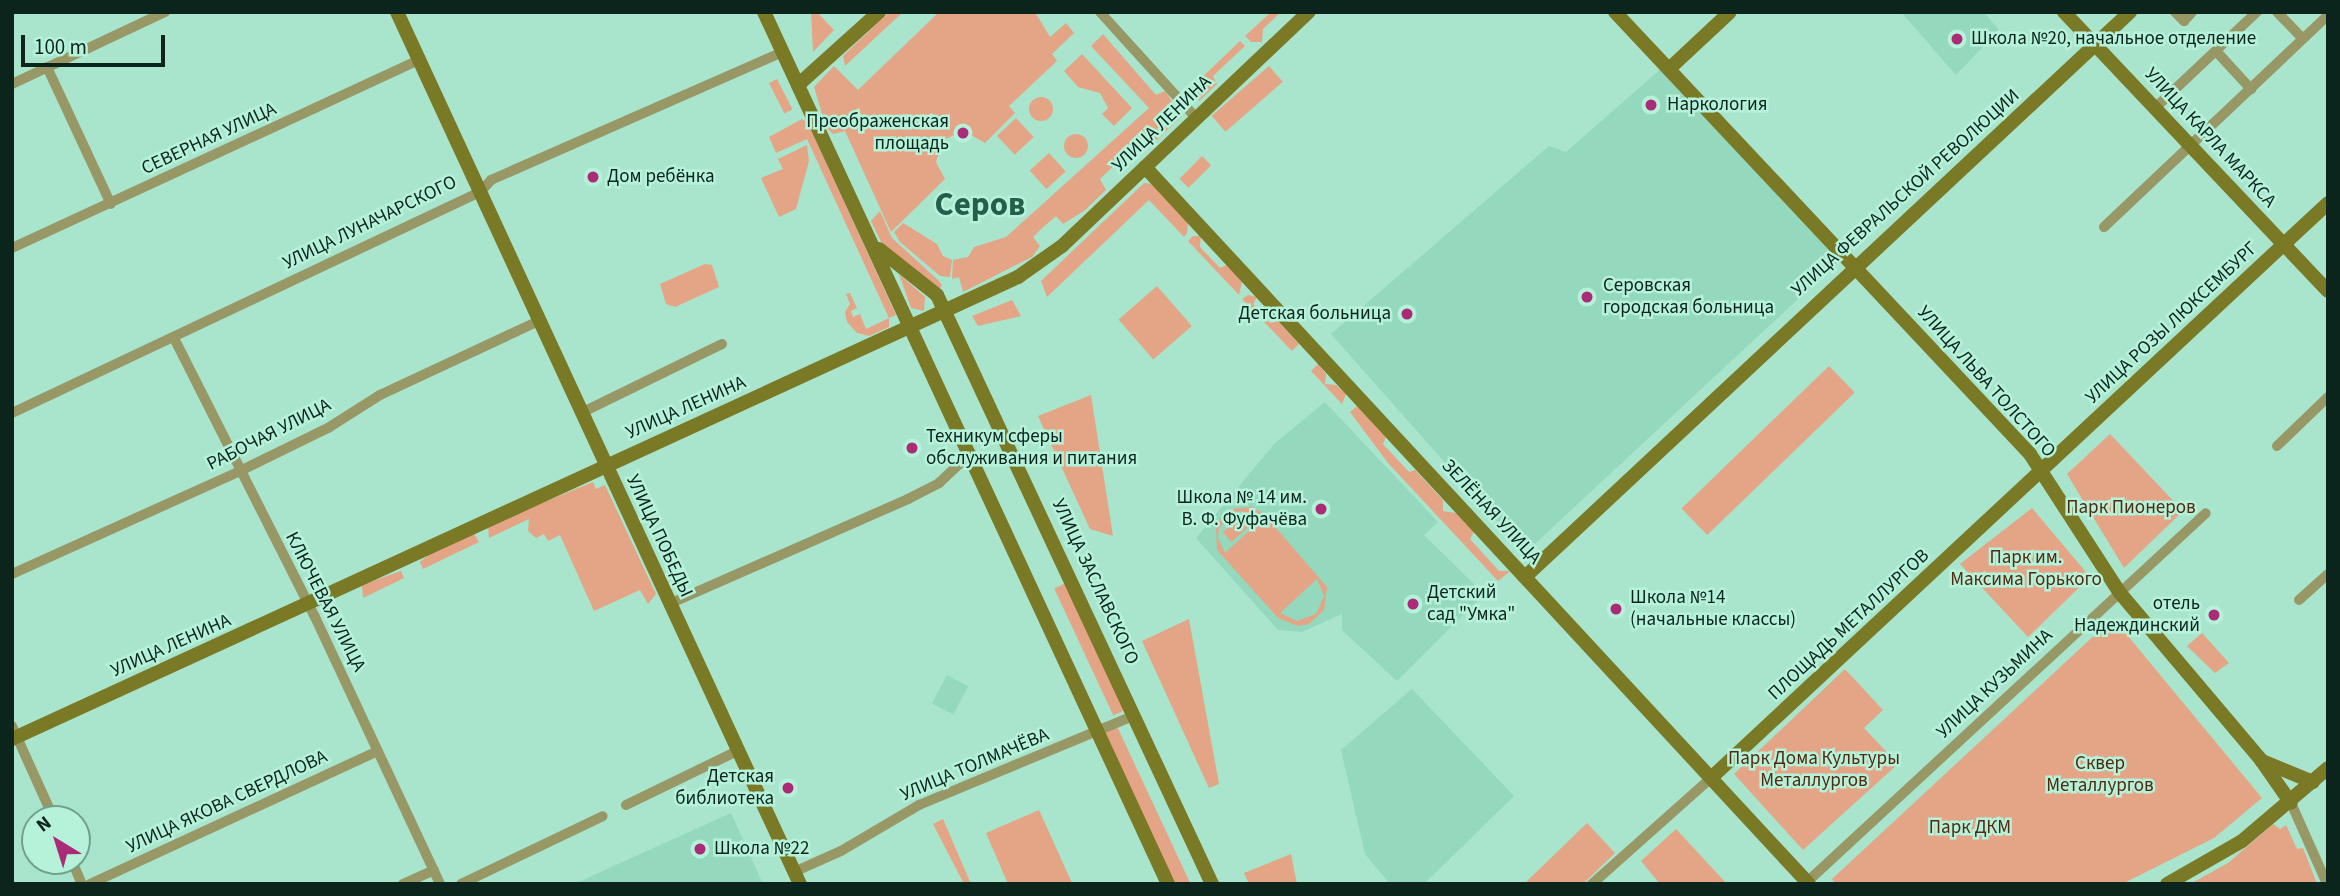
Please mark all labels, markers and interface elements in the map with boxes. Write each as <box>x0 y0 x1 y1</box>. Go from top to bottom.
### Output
scale bar <box>24 21 168 65</box>
place label: Школа №20, начальное отделение <box>1971 28 2256 50</box>
marker: Школа №20, начальное отделение <box>1949 31 1965 47</box>
text: 100 m <box>34 32 87 62</box>
street label: УЛИЦА КАРЛА МАРКСА <box>2139 63 2281 213</box>
street label: УЛИЦА ЛЕНИНА <box>1108 71 1216 177</box>
street label: УЛИЦА ФЕВРАЛЬСКОЙ РЕВОЛЮЦИИ <box>1787 85 2025 301</box>
place label: Наркология <box>1667 94 1768 116</box>
marker: Наркология <box>1641 95 1661 115</box>
street label: СЕВЕРНАЯ УЛИЦА <box>138 98 280 180</box>
place label: Преображенская площадь <box>806 111 949 155</box>
marker: Преображенская площадь <box>955 125 971 141</box>
place label: Дом ребёнка <box>607 166 715 188</box>
marker: Дом ребёнка <box>585 169 601 185</box>
street label: УЛИЦА ЛУНАЧАРСКОГО <box>279 171 461 275</box>
district label: Серов <box>935 185 1025 225</box>
street label: УЛИЦА РОЗЫ ЛЮКСЕМБУРГ <box>2081 237 2263 409</box>
place label: Серовская городская больница <box>1603 275 1774 319</box>
marker: Серовская городская больница <box>1577 287 1597 307</box>
street label: УЛИЦА ЛЬВА ТОЛСТОГО <box>1912 302 2060 462</box>
place label: Детская больница <box>1238 303 1391 325</box>
marker: Детская больница <box>1397 304 1417 324</box>
street label: УЛИЦА ЛЕНИНА <box>622 371 750 445</box>
street label: РАБОЧАЯ УЛИЦА <box>203 394 335 476</box>
place label: Техникум сферы обслуживания и питания <box>926 426 1137 470</box>
marker: Техникум сферы обслуживания и питания <box>904 440 920 456</box>
street label: ЗЕЛЁНАЯ УЛИЦА <box>1436 455 1546 569</box>
street label: УЛИЦА ПОБЕДЫ <box>621 471 697 601</box>
place label: Школа № 14 им. В. Ф. Фуфачёва <box>1177 487 1307 531</box>
street label: УЛИЦА ЗАСЛАВСКОГО <box>1047 496 1143 668</box>
park label: Парк Пионеров <box>2066 497 2196 519</box>
marker: Школа № 14 им. В. Ф. Фуфачёва <box>1313 501 1329 517</box>
street label: КЛЮЧЕВАЯ УЛИЦА <box>280 528 370 676</box>
street label: ПЛОЩАДЬ МЕТАЛЛУРГОВ <box>1764 545 1934 705</box>
park label: Парк им. Максима Горького <box>1950 547 2102 591</box>
place label: Детский сад "Умка" <box>1427 582 1515 626</box>
place label: Школа №14 (начальные классы) <box>1630 587 1796 631</box>
place label: отель Надеждинский <box>2074 593 2200 637</box>
marker: Детский сад "Умка" <box>1405 596 1421 612</box>
marker: Школа №14 (начальные классы) <box>1608 601 1624 617</box>
marker: отель Надеждинский <box>2206 607 2222 623</box>
street label: УЛИЦА ЛЕНИНА <box>107 609 235 683</box>
street label: УЛИЦА КУЗЬМИНА <box>1932 624 2058 744</box>
street label: УЛИЦА ТОЛМАЧЁВА <box>897 723 1053 807</box>
street label: УЛИЦА ЯКОВА СВЕРДЛОВА <box>123 745 331 859</box>
park label: Парк Дома Культуры Металлургов <box>1728 748 1900 792</box>
park label: Сквер Металлургов <box>2046 753 2154 797</box>
place label: Детская библиотека <box>675 766 774 810</box>
marker: Детская библиотека <box>780 780 796 796</box>
north arrow <box>21 805 91 875</box>
text: N <box>31 810 57 839</box>
park label: Парк ДКМ <box>1929 817 2011 839</box>
place label: Школа №22 <box>714 838 809 860</box>
marker: Школа №22 <box>692 841 708 857</box>

